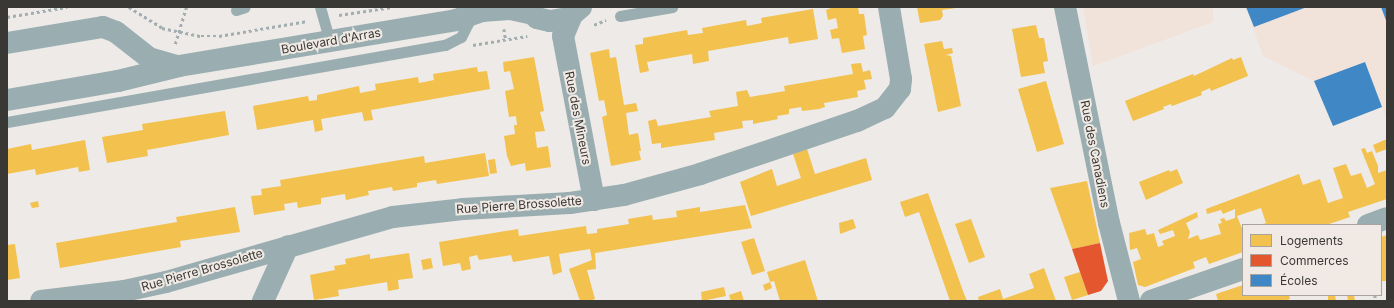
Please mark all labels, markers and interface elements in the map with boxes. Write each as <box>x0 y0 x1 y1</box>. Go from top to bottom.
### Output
street label: Boulevard d'Arras <box>280 25 382 57</box>
street label: Rue des Mineurs <box>562 70 594 166</box>
street label: Rue des Canadiens <box>1078 99 1112 209</box>
street label: Rue Pierre Brossolette <box>456 193 582 217</box>
legend <box>1242 224 1382 296</box>
text: Logements <box>1280 233 1343 248</box>
street label: Rue Pierre Brossolette <box>140 246 264 294</box>
text: Commerces <box>1280 253 1348 268</box>
text: Écoles <box>1280 273 1318 288</box>

